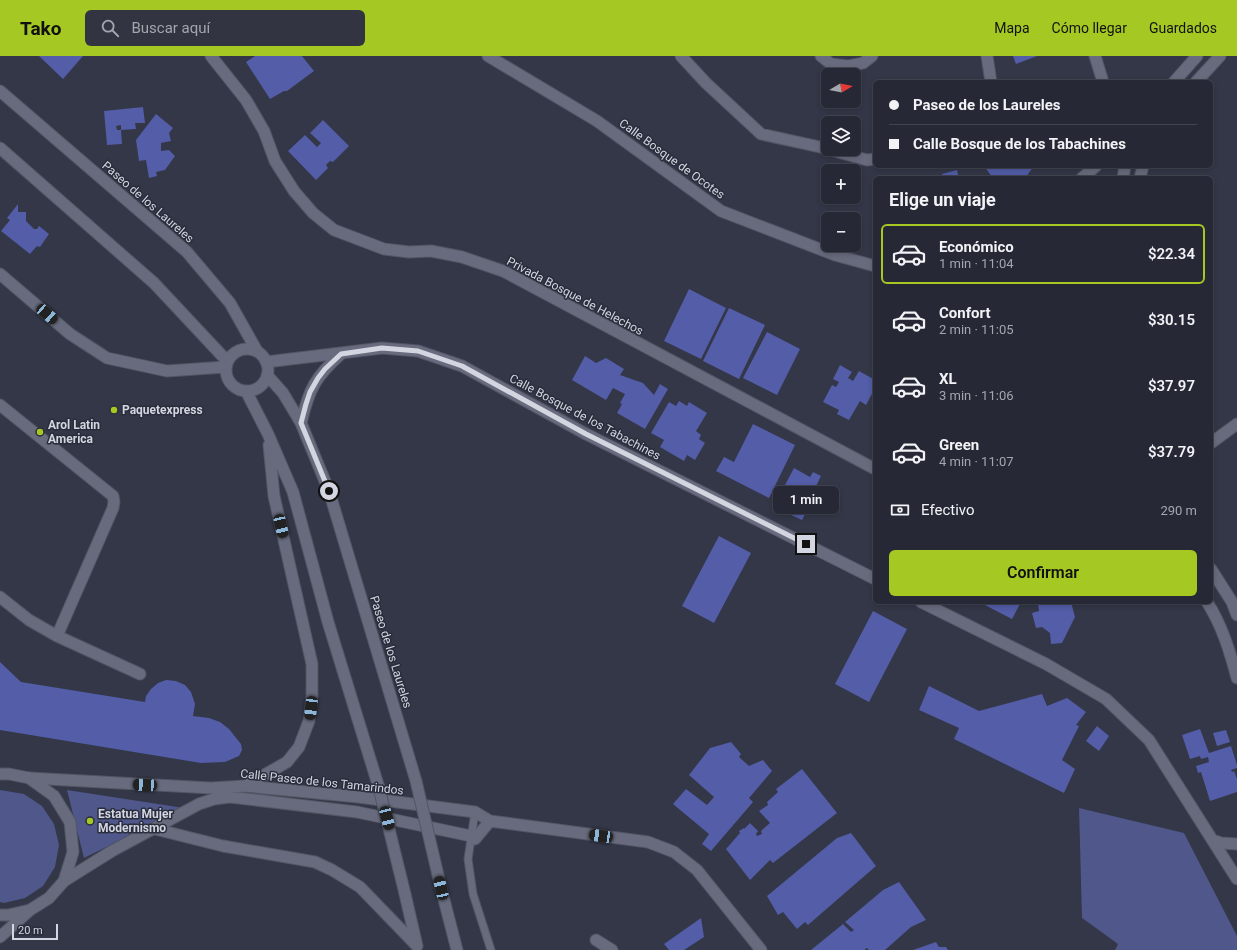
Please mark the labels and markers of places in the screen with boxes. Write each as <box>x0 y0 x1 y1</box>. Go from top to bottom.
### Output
place label: Paquetexpress <box>122 403 203 417</box>
marker: Paquetexpress <box>109 405 119 415</box>
place label: Arol Latin America <box>48 418 100 446</box>
marker: Arol Latin America <box>35 427 45 437</box>
place label: Estatua Mujer Modernismo <box>98 807 173 835</box>
marker: Estatua Mujer Modernismo <box>85 816 95 826</box>

